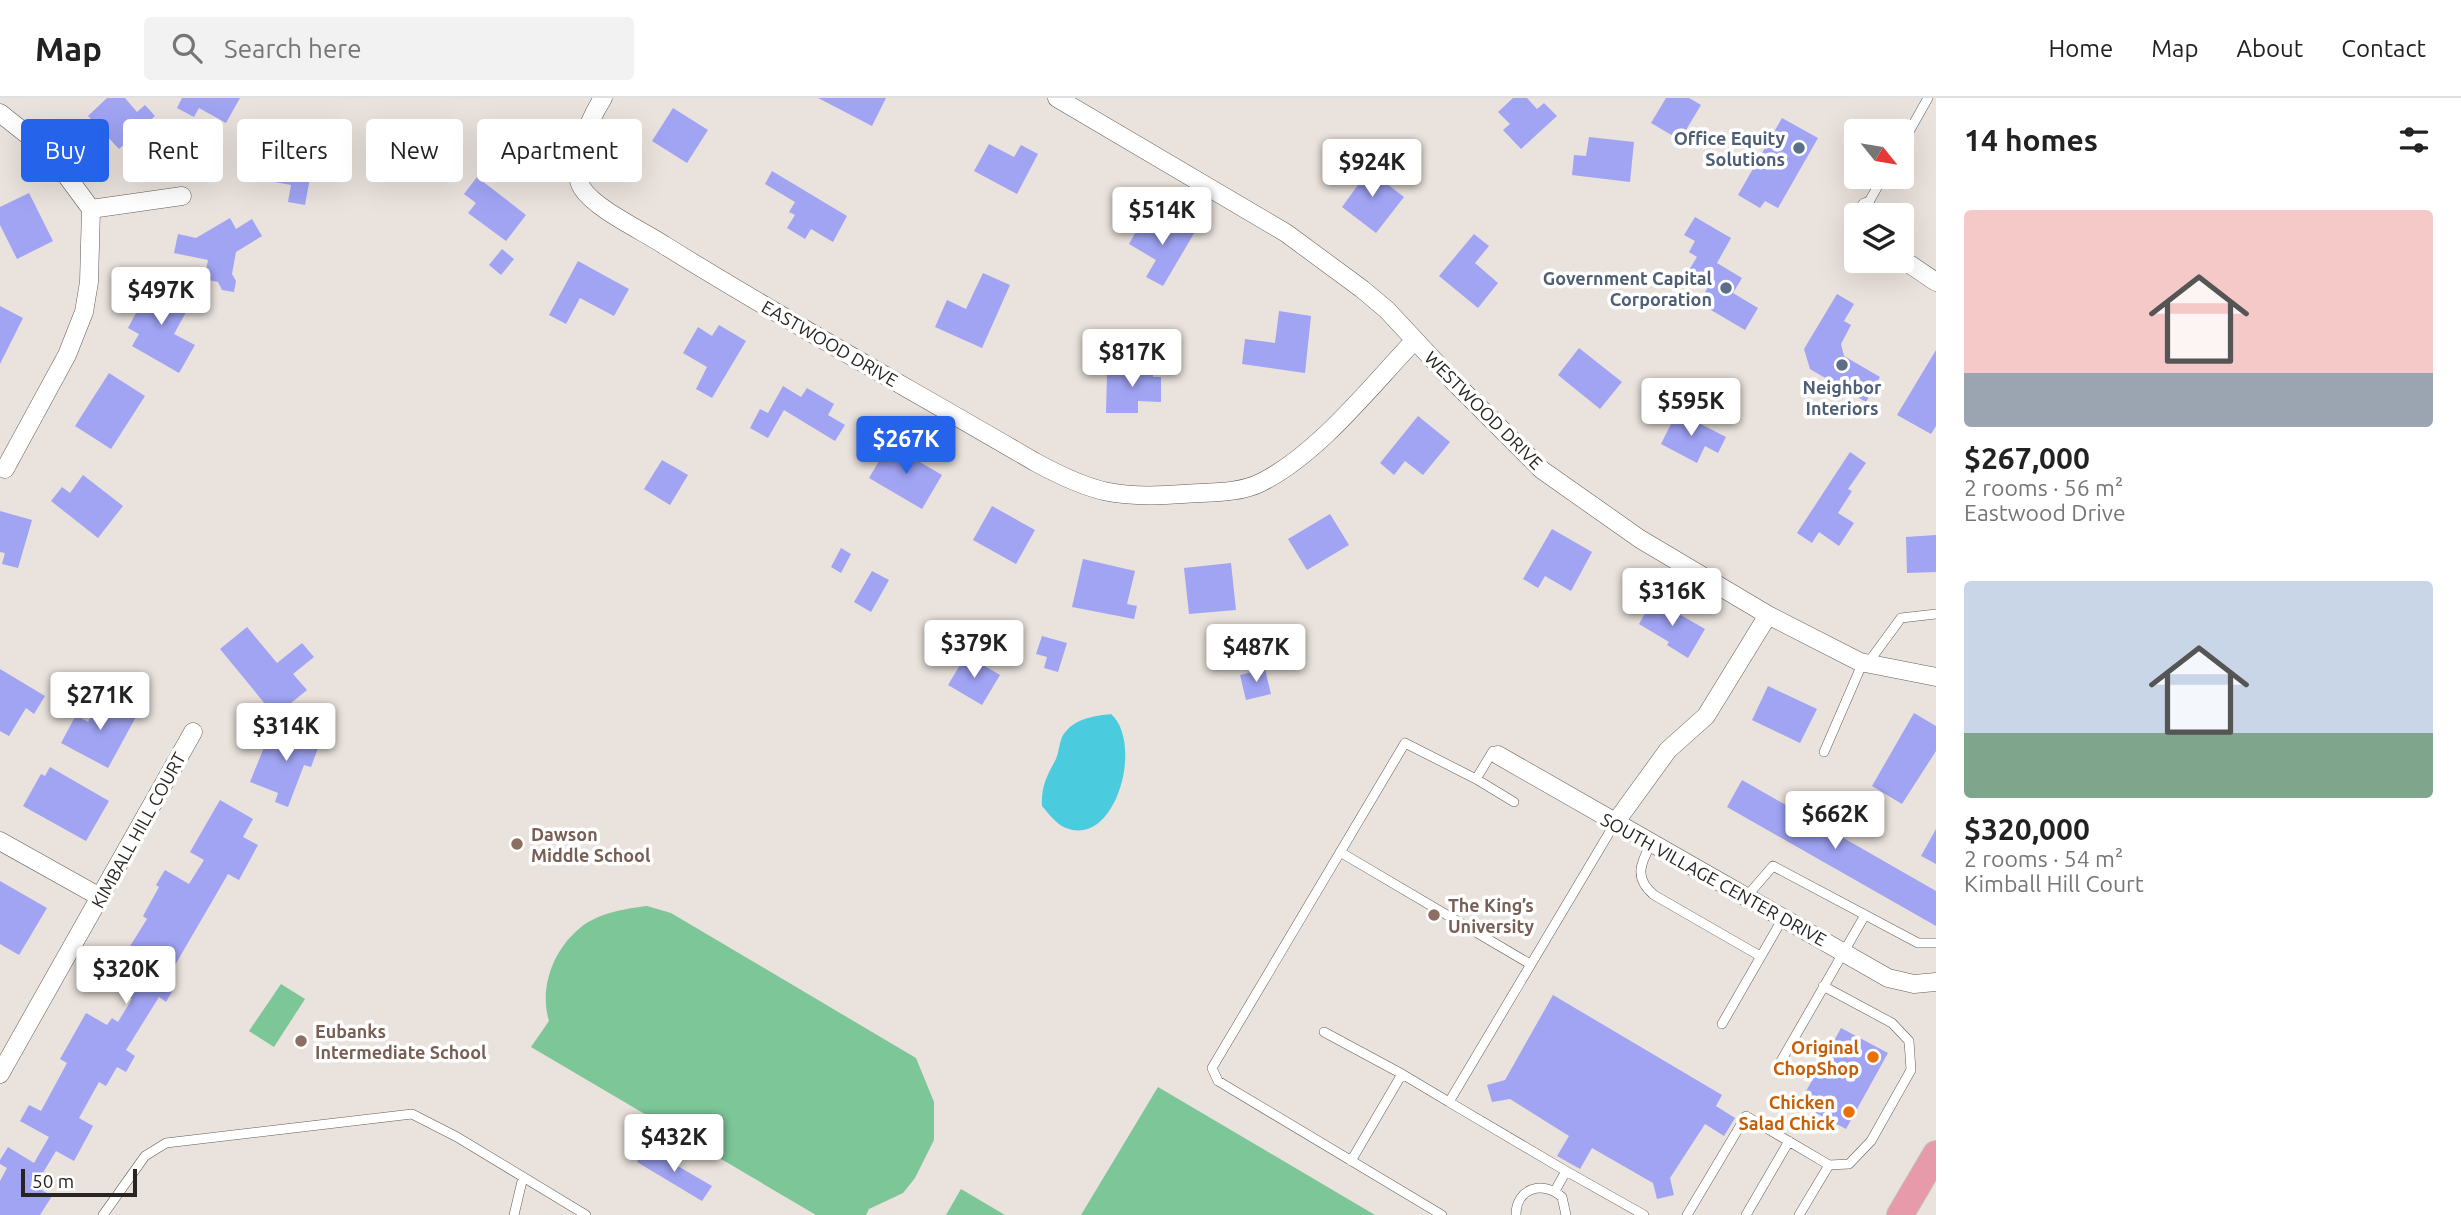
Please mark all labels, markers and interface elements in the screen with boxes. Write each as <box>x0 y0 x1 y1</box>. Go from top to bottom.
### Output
search box <box>144 17 634 80</box>
icon: search <box>168 29 206 67</box>
text: Map <box>35 30 102 67</box>
text: Search here <box>224 34 362 63</box>
text: Home <box>2048 35 2113 62</box>
text: Map <box>2151 35 2198 62</box>
text: About <box>2236 35 2303 62</box>
text: Contact <box>2341 35 2426 62</box>
chip: Buy <box>21 119 109 182</box>
chip: Rent <box>123 119 223 182</box>
chip: Filters <box>237 119 352 182</box>
chip: New <box>366 119 463 182</box>
chip: Apartment <box>477 119 642 182</box>
north arrow <box>1844 119 1914 189</box>
map controls <box>1844 119 1914 273</box>
icon: filters <box>2395 121 2433 159</box>
text: 14 homes <box>1964 123 2098 157</box>
place label: Office Equity Solutions <box>1674 128 1785 169</box>
pin: $924K <box>1323 140 1421 199</box>
marker: Office Equity Solutions <box>1791 140 1807 156</box>
text: $924K <box>1338 149 1406 174</box>
pin: $514K <box>1113 188 1211 247</box>
text: $514K <box>1128 197 1196 222</box>
button: layers <box>1844 203 1914 273</box>
icon: home <box>2136 256 2262 382</box>
pin: $497K <box>112 268 210 327</box>
place label: Government Capital Corporation <box>1543 268 1713 309</box>
text: $497K <box>127 277 195 302</box>
marker: Government Capital Corporation <box>1718 280 1734 296</box>
street label: EASTWOOD DRIVE <box>759 296 901 390</box>
pin: $817K <box>1083 330 1181 389</box>
text: $817K <box>1098 339 1166 364</box>
street label: WESTWOOD DRIVE <box>1421 347 1547 473</box>
marker: Neighbor Interiors <box>1834 357 1850 373</box>
place label: Neighbor Interiors <box>1803 377 1882 418</box>
pin: $595K <box>1642 378 1740 438</box>
text: $595K <box>1657 388 1725 413</box>
pin: $267K <box>857 416 955 476</box>
text: $267K <box>872 426 940 451</box>
text: $267,000 <box>1964 441 2090 475</box>
text: 2 rooms · 56 m² <box>1964 475 2123 500</box>
text: Eastwood Drive <box>1964 500 2126 525</box>
pin: $316K <box>1623 568 1721 628</box>
text: $316K <box>1638 578 1706 603</box>
pin: $379K <box>925 620 1023 680</box>
pin: $487K <box>1207 624 1305 684</box>
icon: home <box>2136 627 2262 753</box>
text: $379K <box>940 630 1008 655</box>
text: $487K <box>1222 634 1290 659</box>
pin: $271K <box>51 672 149 732</box>
text: $271K <box>66 682 134 707</box>
pin: $314K <box>237 704 335 763</box>
text: $314K <box>252 713 320 738</box>
street label: KIMBALL HILL COURT <box>87 749 189 911</box>
pin: $662K <box>1786 792 1884 851</box>
text: $662K <box>1801 801 1869 826</box>
street label: SOUTH VILLAGE CENTER DRIVE <box>1598 809 1830 949</box>
text: $320,000 <box>1964 812 2090 846</box>
place label: Dawson Middle School <box>531 824 651 865</box>
marker: Dawson Middle School <box>509 836 525 852</box>
text: 2 rooms · 54 m² <box>1964 846 2123 871</box>
text: Kimball Hill Court <box>1964 871 2144 896</box>
place label: The King’s University <box>1448 895 1535 936</box>
marker: The King’s University <box>1426 907 1442 923</box>
pin: $320K <box>77 946 175 1006</box>
text: $320K <box>92 956 160 981</box>
place label: Eubanks Intermediate School <box>315 1021 487 1062</box>
marker: Eubanks Intermediate School <box>293 1033 309 1049</box>
place label: Original ChopShop <box>1773 1037 1860 1078</box>
marker: Original ChopShop <box>1865 1049 1881 1065</box>
place label: Chicken Salad Chick <box>1738 1092 1835 1133</box>
marker: Chicken Salad Chick <box>1841 1104 1857 1120</box>
pin: $432K <box>625 1114 723 1174</box>
text: $432K <box>640 1124 708 1149</box>
scale bar <box>21 1166 136 1198</box>
text: 50 m <box>32 1170 74 1192</box>

